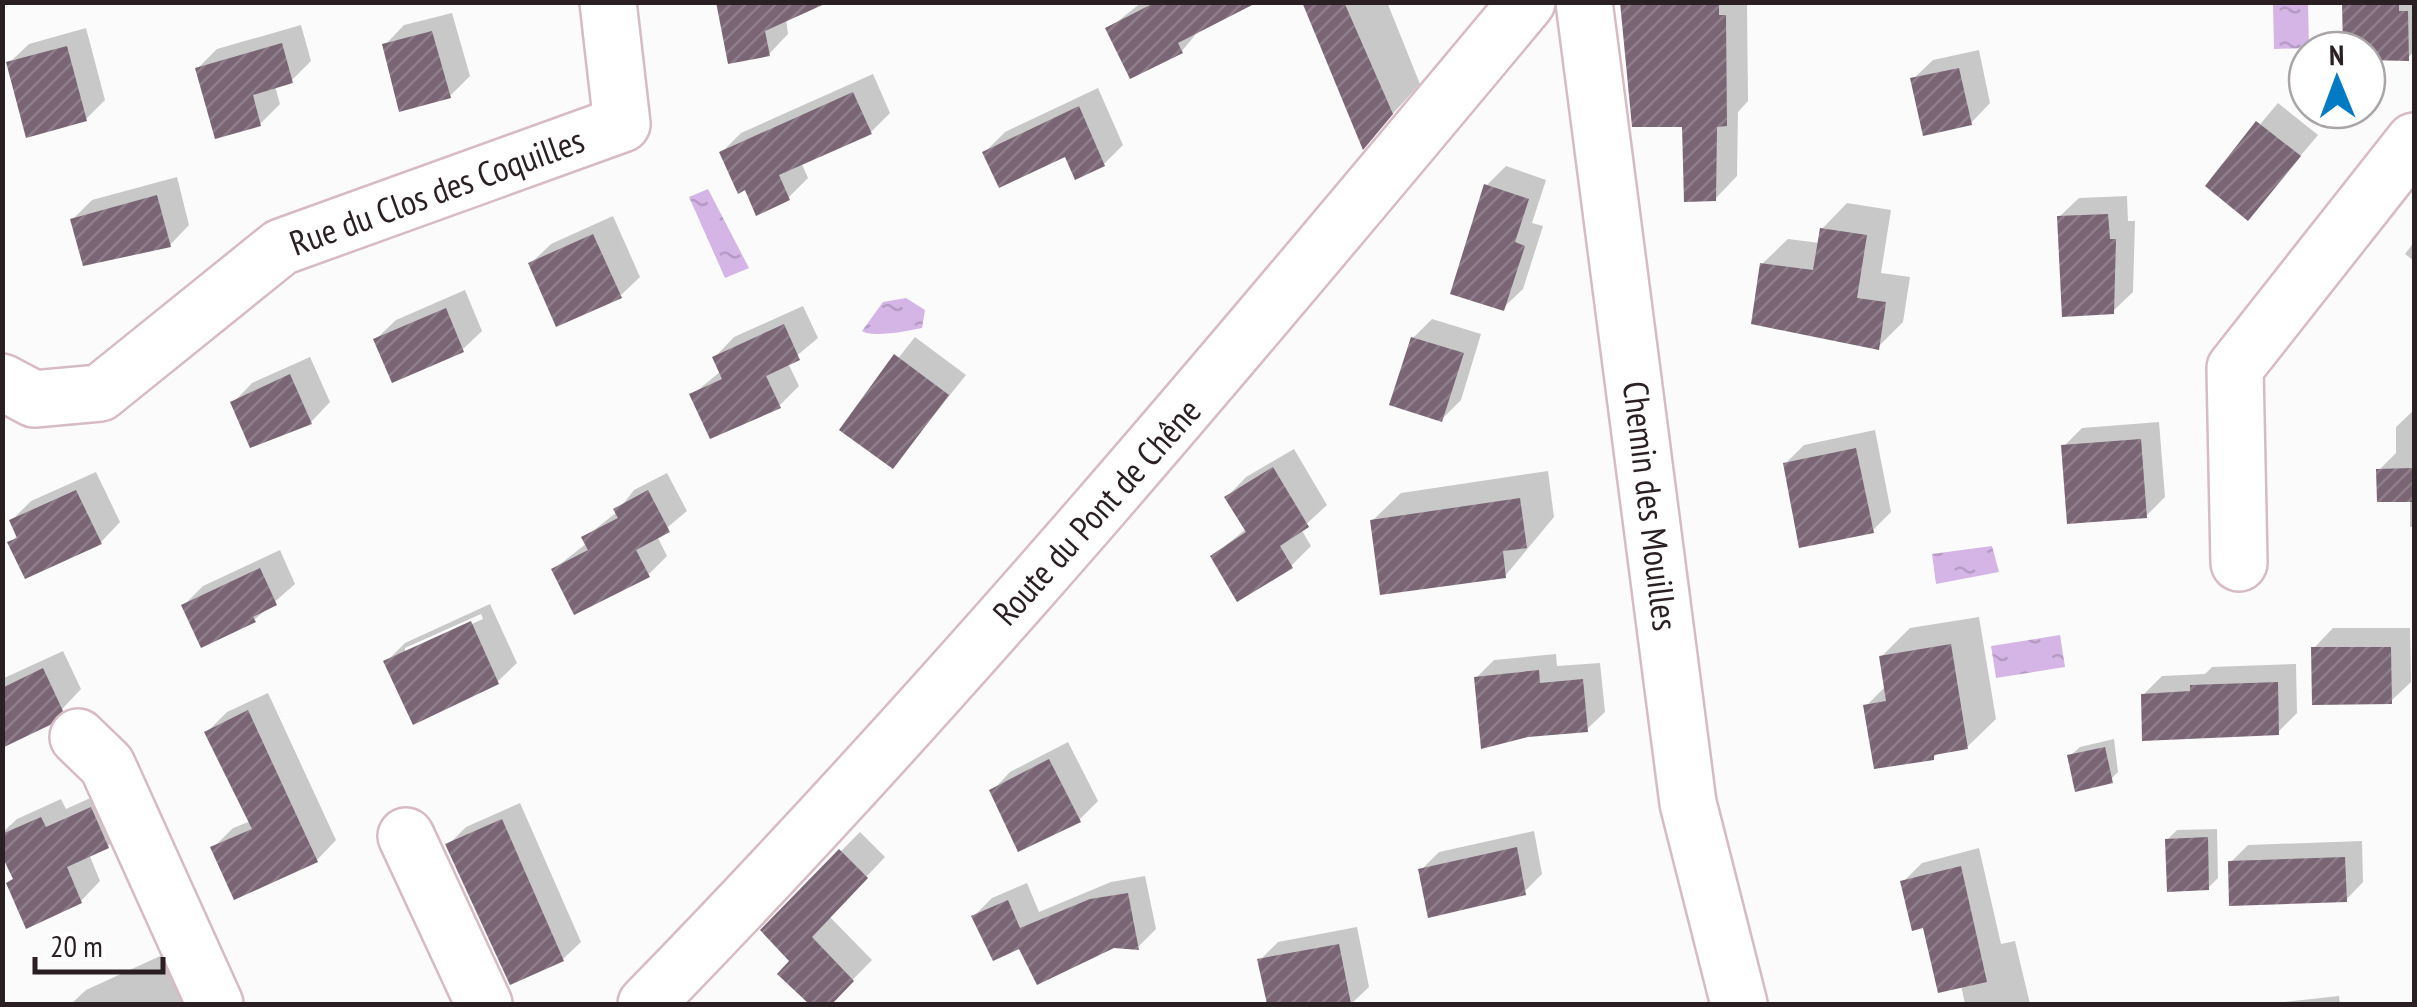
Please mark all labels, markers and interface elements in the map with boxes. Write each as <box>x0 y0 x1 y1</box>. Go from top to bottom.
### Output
north arrow <box>2287 30 2387 130</box>
text: N <box>2329 36 2344 73</box>
street label: Rue du Clos des Coquilles <box>283 116 590 266</box>
street label: Chemin des Mouilles <box>1613 379 1689 633</box>
street label: Route du Pont de Chêne <box>982 388 1210 634</box>
scale bar <box>35 912 162 974</box>
text: 20 m <box>50 926 103 965</box>

